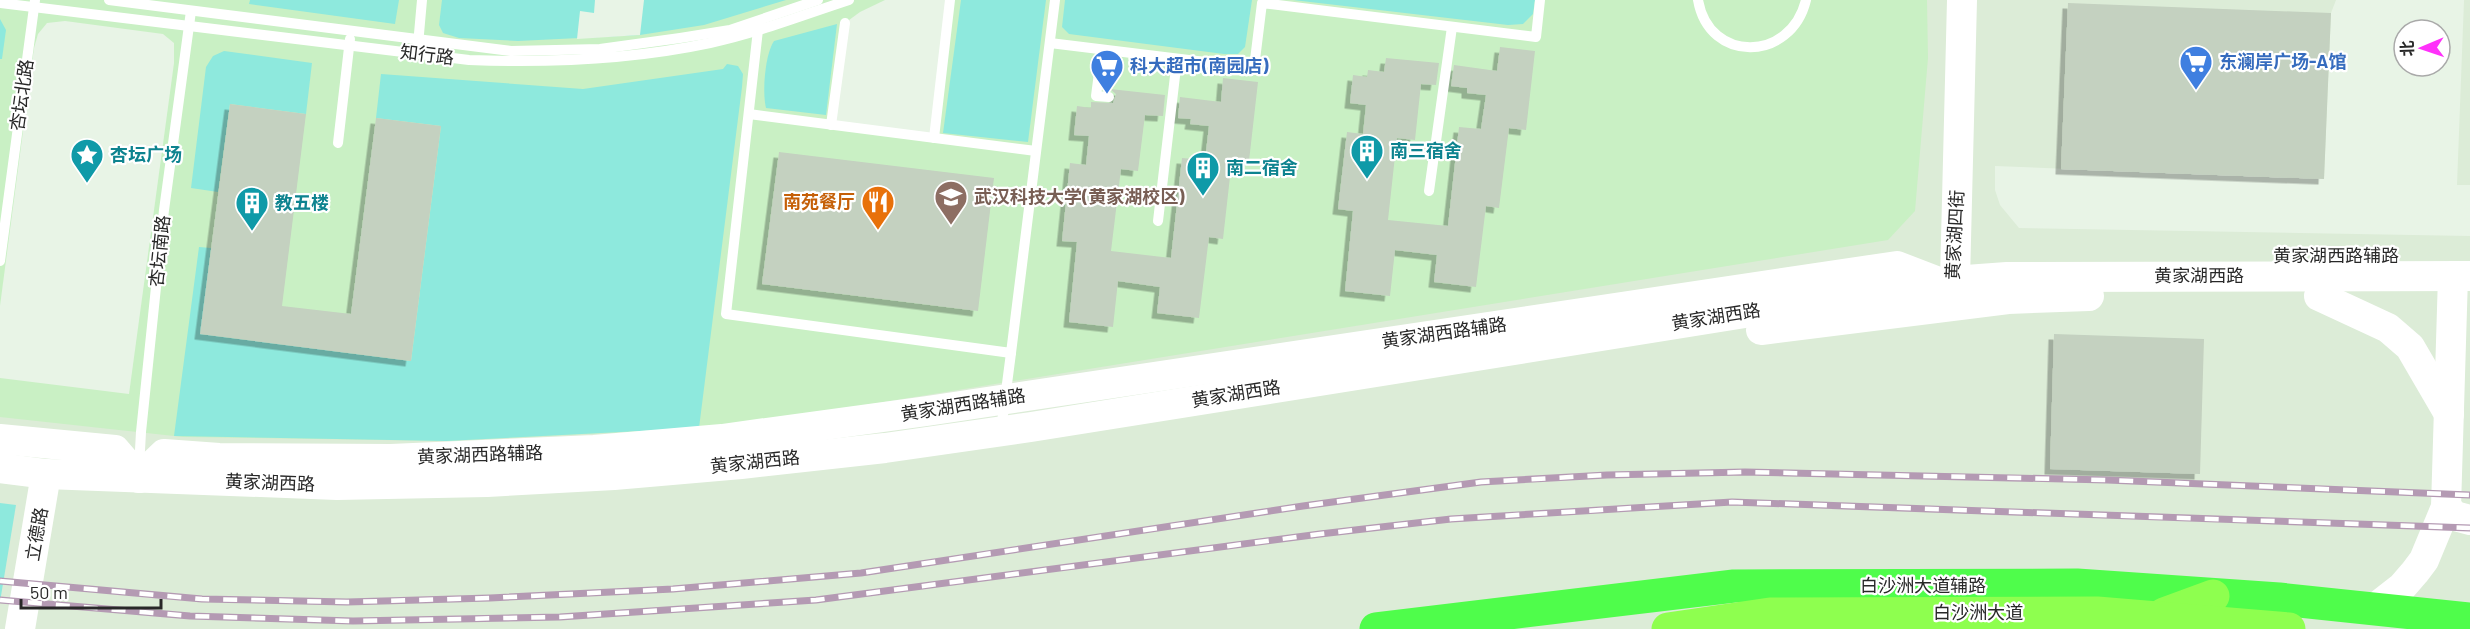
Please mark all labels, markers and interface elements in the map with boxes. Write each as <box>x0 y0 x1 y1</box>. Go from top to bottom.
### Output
north arrow <box>2392 18 2452 78</box>
street label: 知行路 <box>399 40 455 68</box>
text: 北 <box>2397 40 2416 57</box>
supermarket icon: 东澜岸广场-A馆 <box>2178 44 2214 91</box>
supermarket icon: 科大超市(南园店) <box>1089 48 1125 95</box>
place label: 东澜岸广场-A馆 <box>2219 50 2346 72</box>
place label: 科大超市(南园店) <box>1130 54 1269 76</box>
street label: 杏坛北路 <box>5 58 37 132</box>
building icon: 南三宿舍 <box>1349 133 1385 180</box>
place icon: 杏坛广场 <box>69 137 105 184</box>
place label: 南三宿舍 <box>1390 139 1462 161</box>
place label: 杏坛广场 <box>110 143 182 165</box>
building icon: 南二宿舍 <box>1185 150 1221 197</box>
place label: 南二宿舍 <box>1226 156 1298 178</box>
school or university icon: 武汉科技大学(黄家湖校区) <box>933 179 969 226</box>
restaurant icon: 南苑餐厅 <box>860 184 896 231</box>
building icon: 教五楼 <box>234 185 270 232</box>
place label: 武汉科技大学(黄家湖校区) <box>974 185 1185 207</box>
street label: 黄家湖四街 <box>1941 189 1967 280</box>
place label: 南苑餐厅 <box>783 190 855 212</box>
place label: 教五楼 <box>275 191 329 213</box>
street label: 杏坛南路 <box>144 214 174 288</box>
street label: 黄家湖西路辅路 <box>2273 244 2399 266</box>
street label: 黄家湖西路 <box>2154 264 2244 286</box>
street label: 黄家湖西路 <box>1670 298 1762 334</box>
street label: 黄家湖西路辅路 <box>1380 312 1508 352</box>
street label: 黄家湖西路 <box>1190 375 1282 411</box>
street label: 黄家湖西路辅路 <box>899 383 1027 425</box>
street label: 黄家湖西路辅路 <box>417 441 543 467</box>
street label: 黄家湖西路 <box>709 445 801 477</box>
street label: 黄家湖西路 <box>225 469 315 495</box>
street label: 立德路 <box>20 505 52 562</box>
scale bar <box>21 572 160 610</box>
street label: 白沙洲大道辅路 <box>1860 574 1986 596</box>
text: 50 m <box>30 581 68 603</box>
street label: 白沙洲大道 <box>1933 601 2023 623</box>

